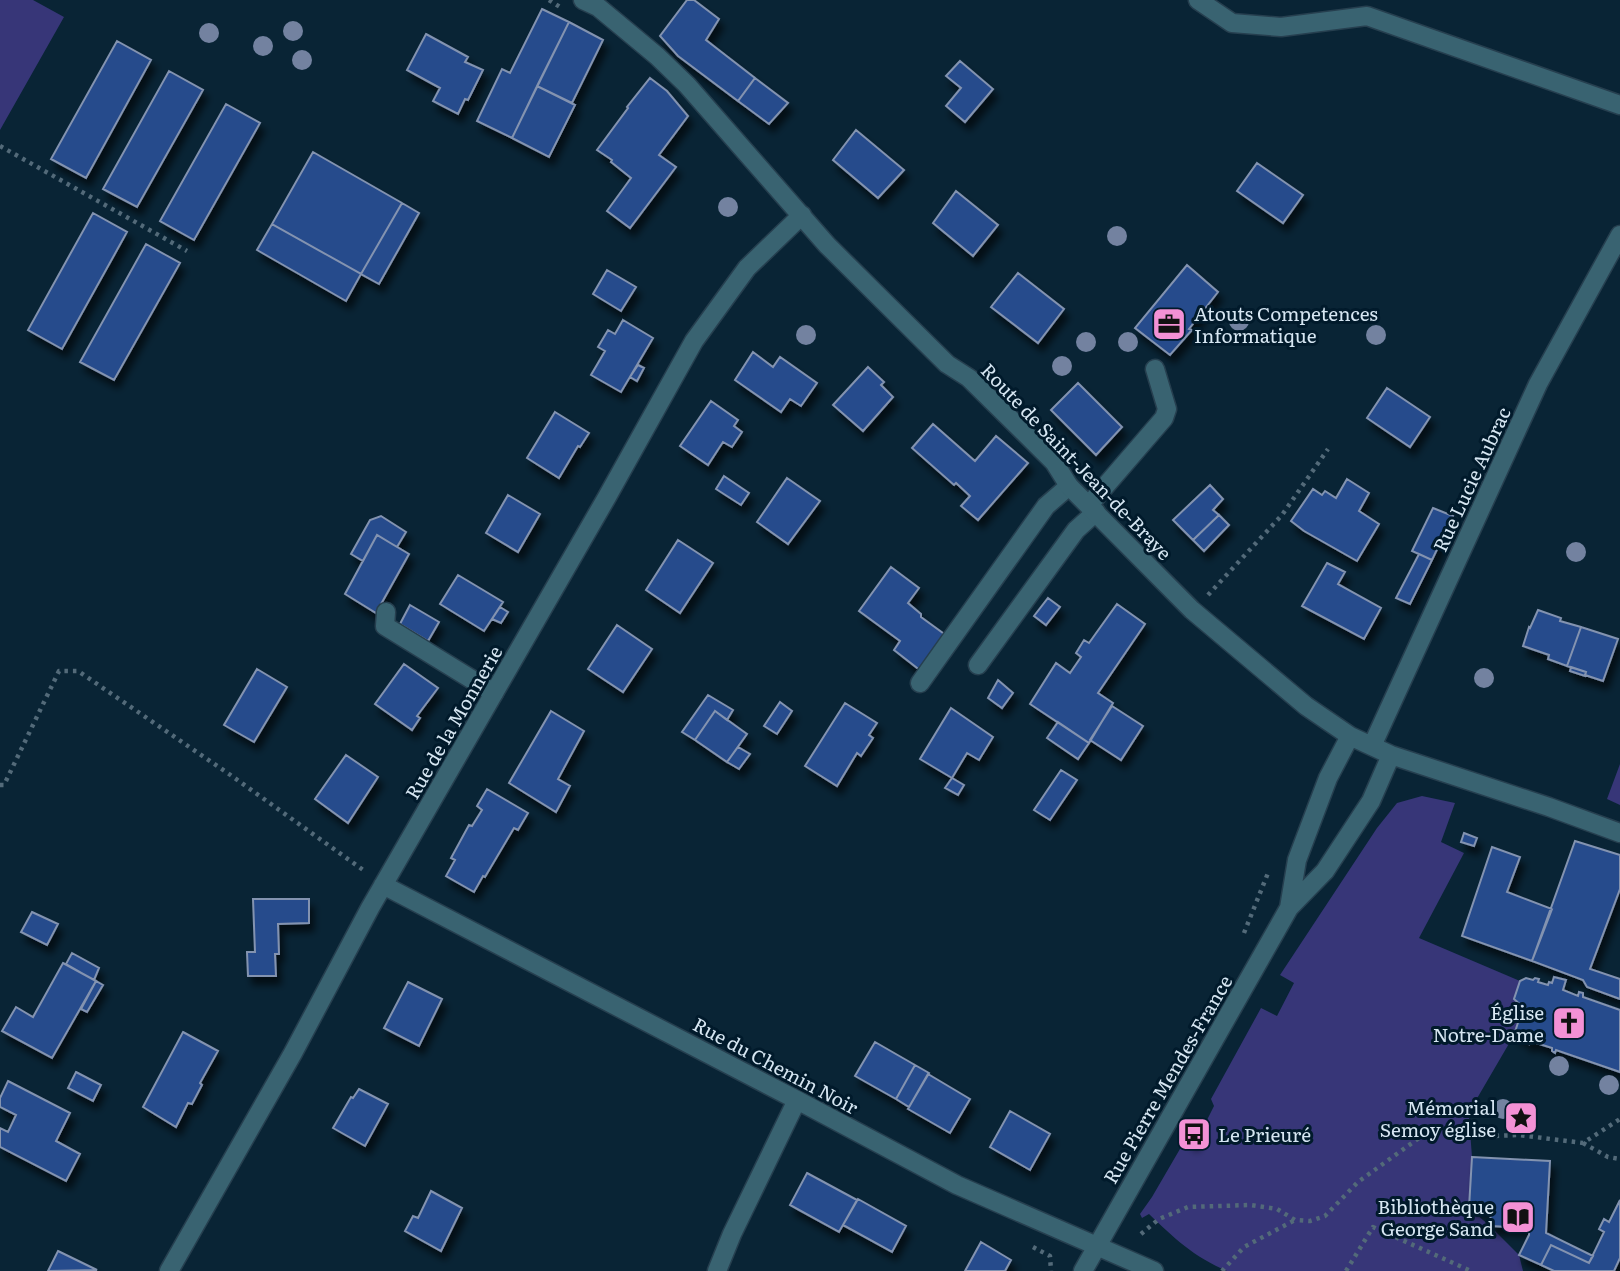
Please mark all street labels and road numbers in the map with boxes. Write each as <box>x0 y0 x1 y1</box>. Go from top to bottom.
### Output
street label: Route de Saint-Jean-de-Braye <box>975 356 1179 566</box>
street label: Rue Lucie Aubrac <box>1425 402 1517 556</box>
street label: Rue de la Monnerie <box>398 640 509 804</box>
street label: Rue Pierre Mendes-France <box>1096 969 1238 1188</box>
street label: Rue du Chemin Noir <box>688 1010 864 1120</box>

